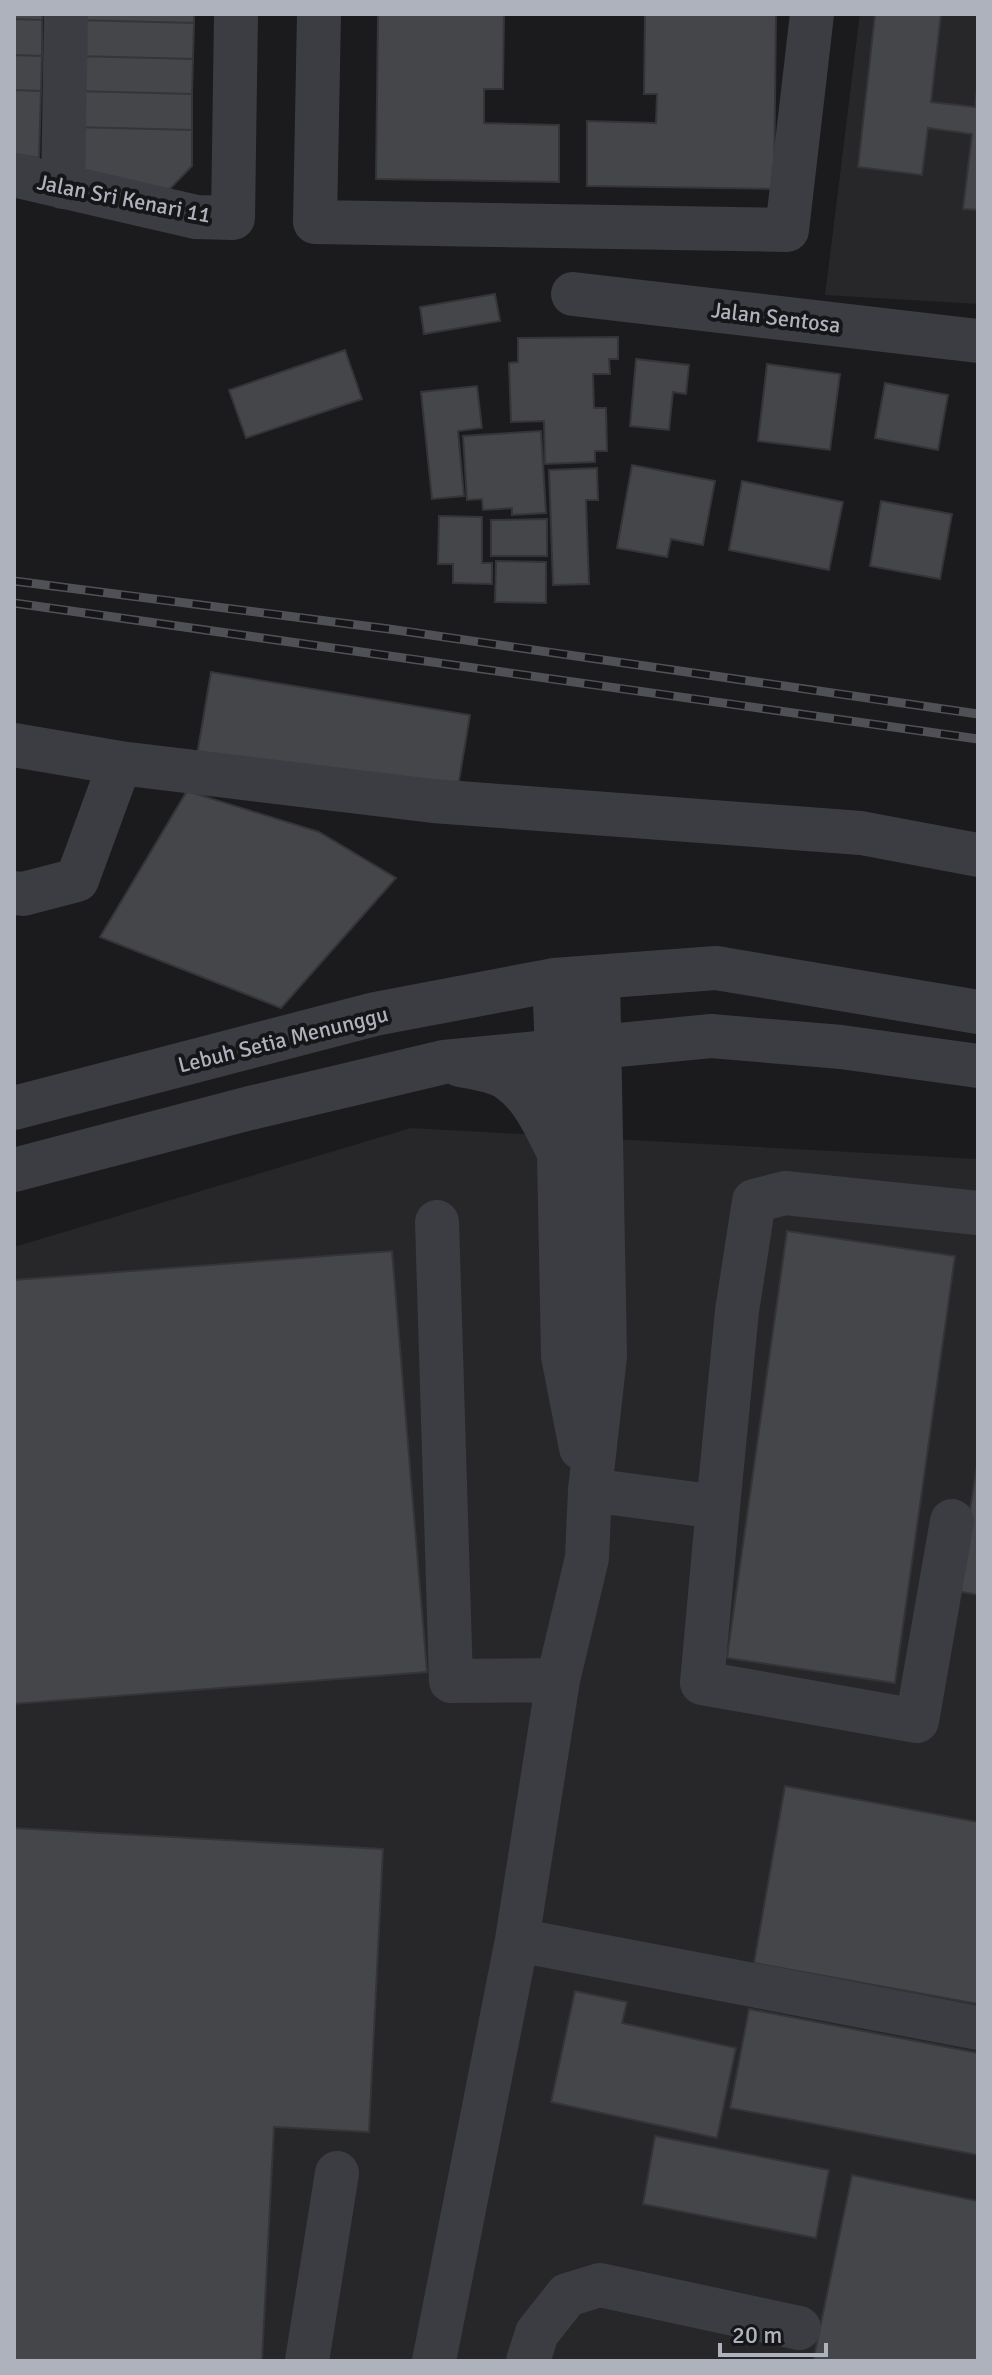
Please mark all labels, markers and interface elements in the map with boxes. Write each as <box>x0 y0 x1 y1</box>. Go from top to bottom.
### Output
street label: Jalan Sri Kenari 11 <box>35 168 213 229</box>
street label: Jalan Sentosa <box>710 296 842 339</box>
street label: Lebuh Setia Menunggu <box>175 1000 391 1079</box>
scale bar <box>720 2307 826 2357</box>
text: 20 m <box>732 2320 782 2350</box>

